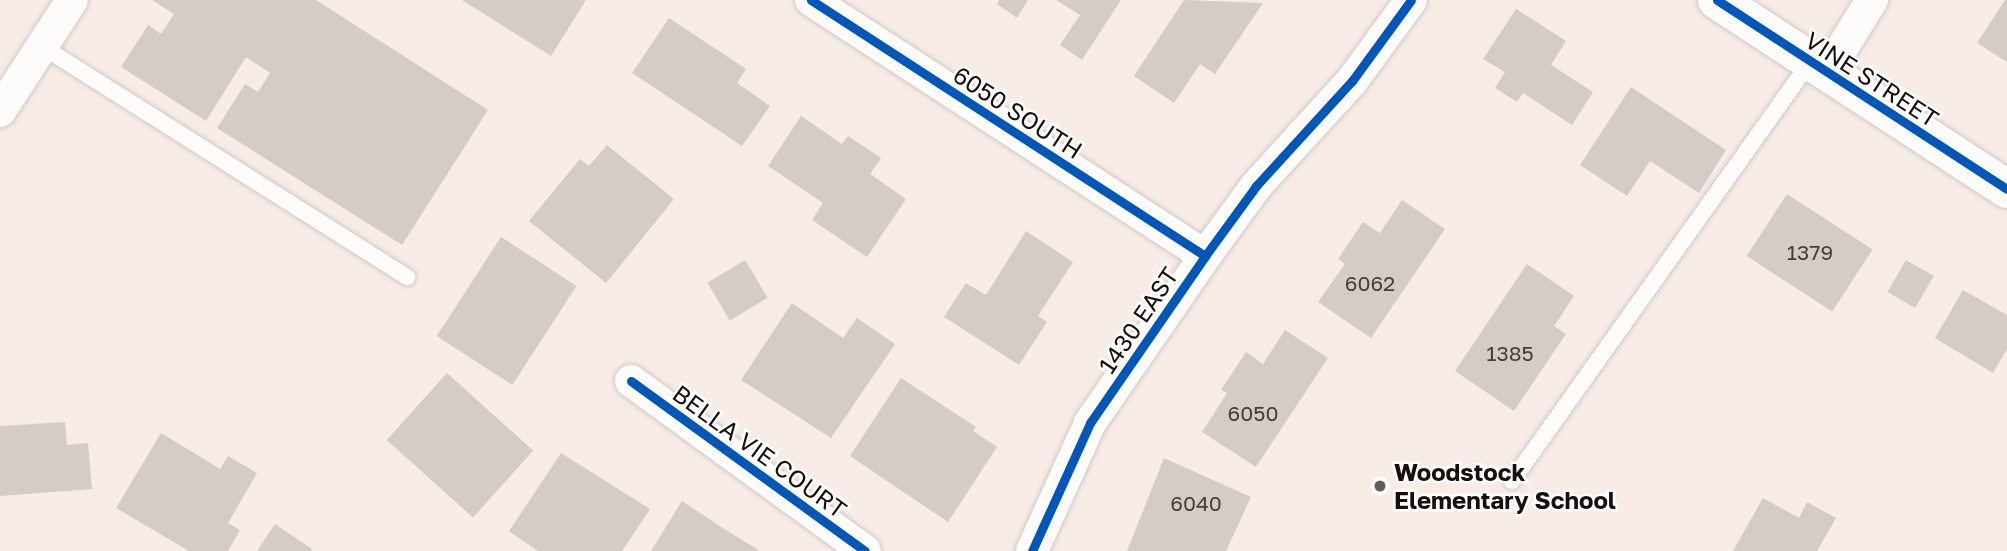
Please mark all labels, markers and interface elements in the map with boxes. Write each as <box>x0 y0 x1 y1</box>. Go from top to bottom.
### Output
street label: VINE STREET <box>1800 25 1944 133</box>
street label: 6050 SOUTH <box>948 60 1088 164</box>
house number: 1379 <box>1787 239 1833 265</box>
street label: 1430 EAST <box>1092 262 1184 378</box>
house number: 6062 <box>1345 270 1395 296</box>
house number: 1385 <box>1486 340 1534 366</box>
street label: BELLA VIE COURT <box>668 378 852 524</box>
house number: 6050 <box>1228 400 1278 426</box>
place label: Woodstock Elementary School <box>1394 458 1616 514</box>
marker: Woodstock Elementary School <box>1372 478 1388 494</box>
house number: 6040 <box>1170 490 1222 516</box>

